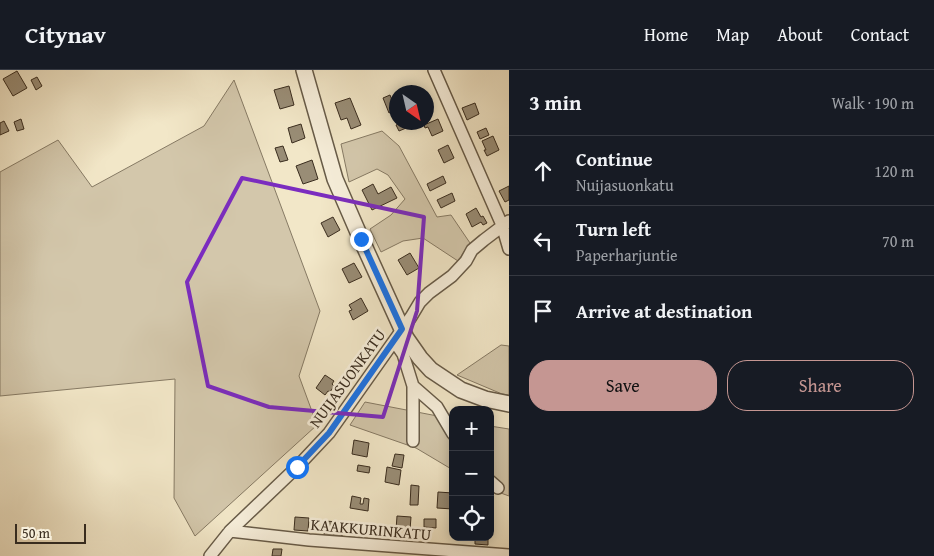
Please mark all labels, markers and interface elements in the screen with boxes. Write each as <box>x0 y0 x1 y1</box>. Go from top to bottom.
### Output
text: Citynav <box>25 17 106 52</box>
text: Home <box>644 21 688 48</box>
text: Map <box>716 21 749 48</box>
text: About <box>777 21 823 48</box>
text: Contact <box>851 21 909 48</box>
north arrow <box>389 85 434 130</box>
text: 3 min <box>529 87 581 118</box>
text: Walk · 190 m <box>831 91 914 115</box>
text: Continue <box>576 145 653 173</box>
icon: ahead <box>529 157 557 185</box>
text: 120 m <box>874 159 914 183</box>
text: Nuijasuonkatu <box>576 173 674 197</box>
text: Turn left <box>576 215 651 243</box>
icon: left <box>529 227 557 255</box>
route end <box>350 228 373 251</box>
text: 70 m <box>882 229 914 253</box>
text: Paperharjuntie <box>576 243 678 267</box>
icon: arrive <box>529 297 557 325</box>
text: Arrive at destination <box>576 297 752 325</box>
street label: NUIJASUONKATU <box>303 323 391 432</box>
button: Save <box>529 360 717 411</box>
button: Share <box>727 360 914 411</box>
map controls <box>449 406 494 541</box>
button: + <box>449 406 494 451</box>
button: − <box>449 451 494 496</box>
route start <box>286 456 309 479</box>
button: locate <box>449 496 494 541</box>
street label: KAAKKURINKATU <box>310 512 433 546</box>
scale bar <box>15 521 86 544</box>
text: 50 m <box>22 523 50 543</box>

